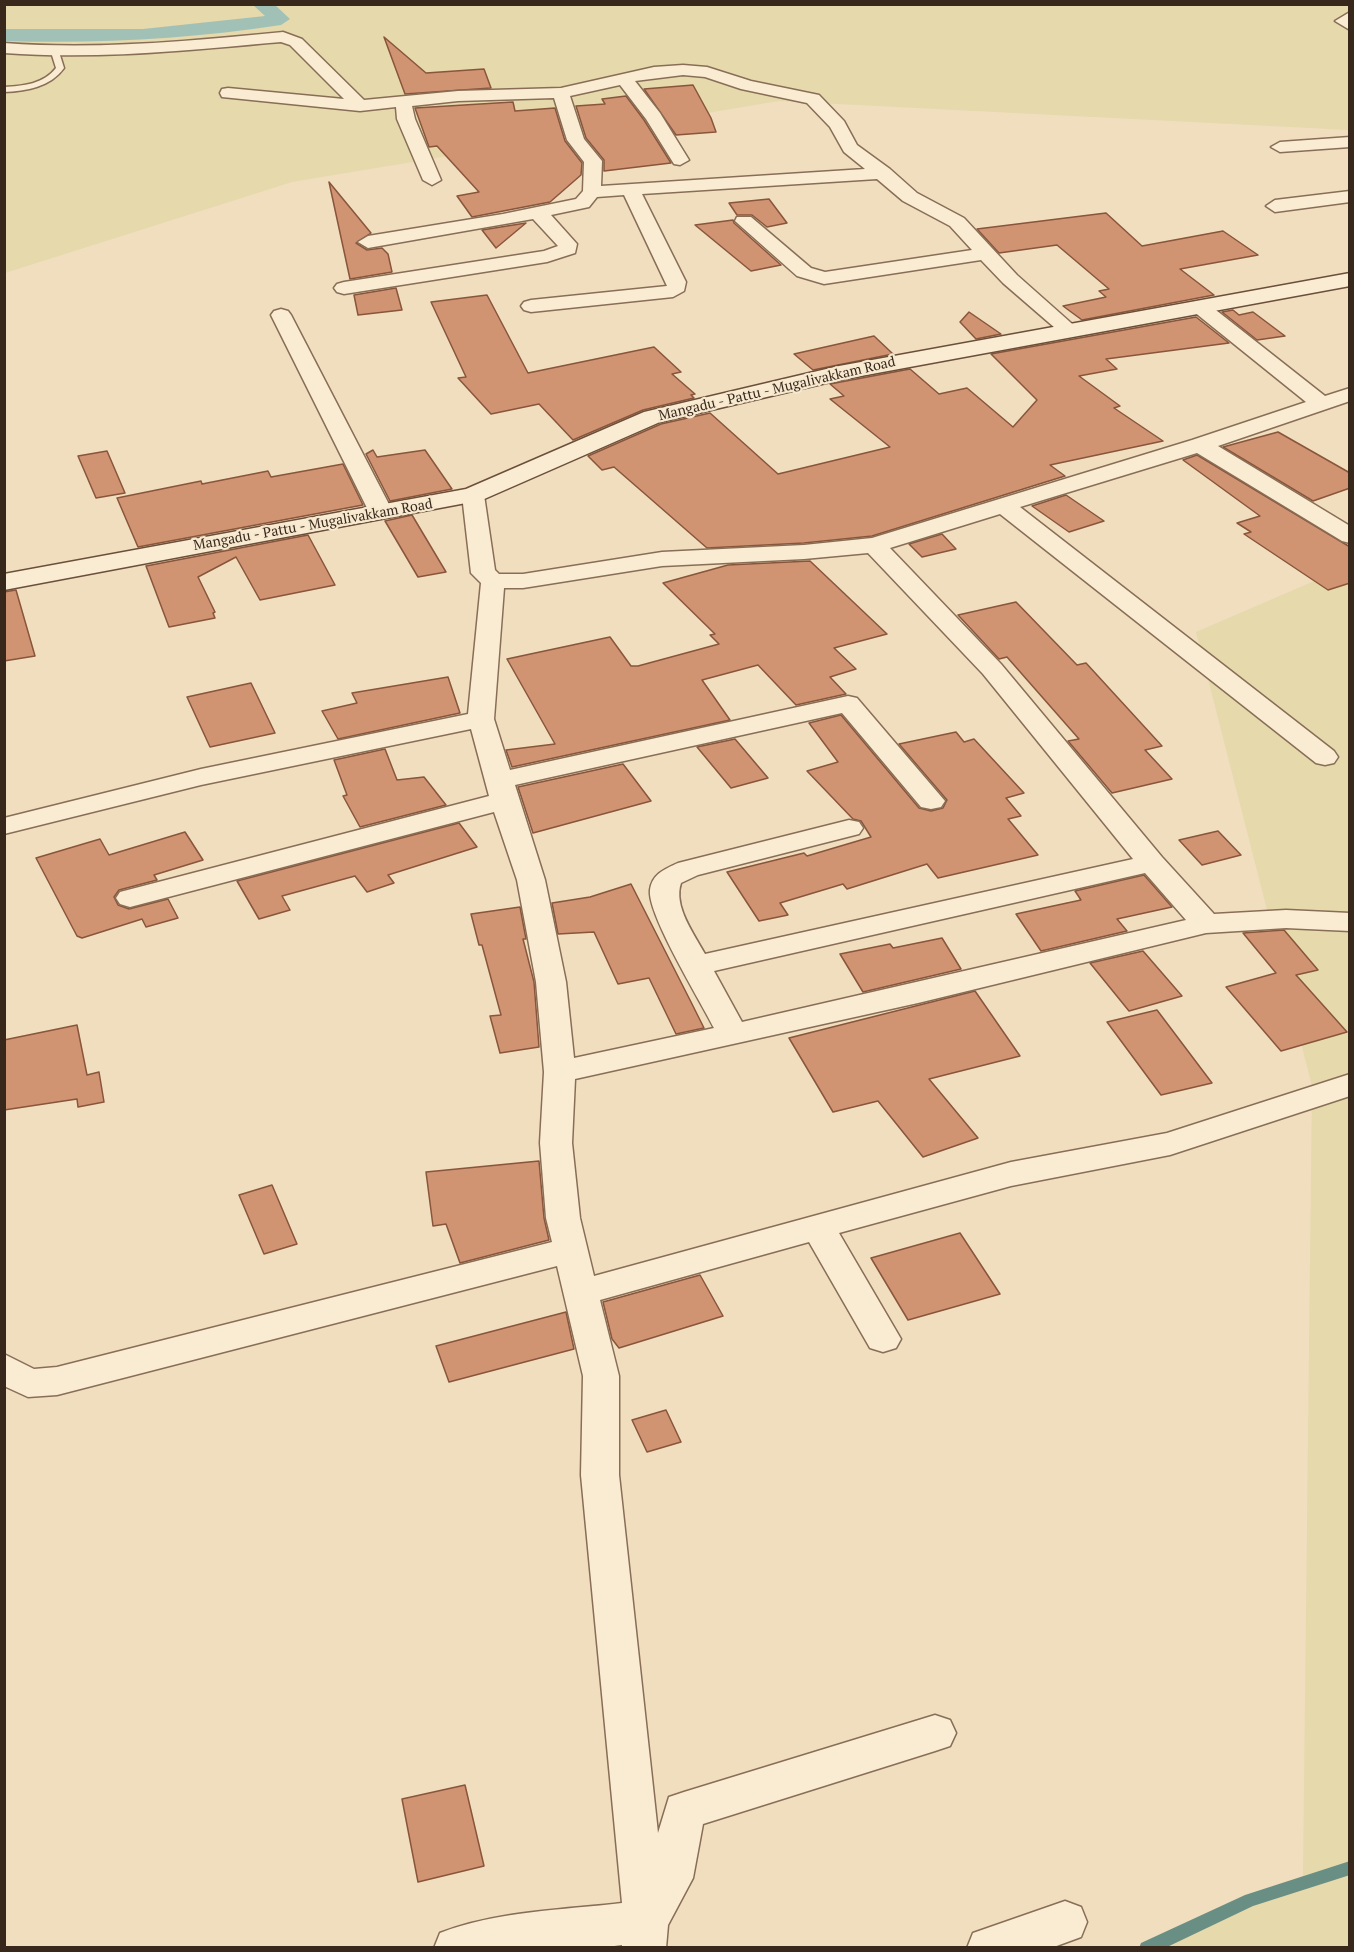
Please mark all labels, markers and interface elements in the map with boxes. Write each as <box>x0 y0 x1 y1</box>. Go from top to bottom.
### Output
street label: Mangadu - Pattu - Mugalivakkam Road <box>657 354 897 424</box>
street label: Mangadu - Pattu - Mugalivakkam Road <box>192 496 434 554</box>

